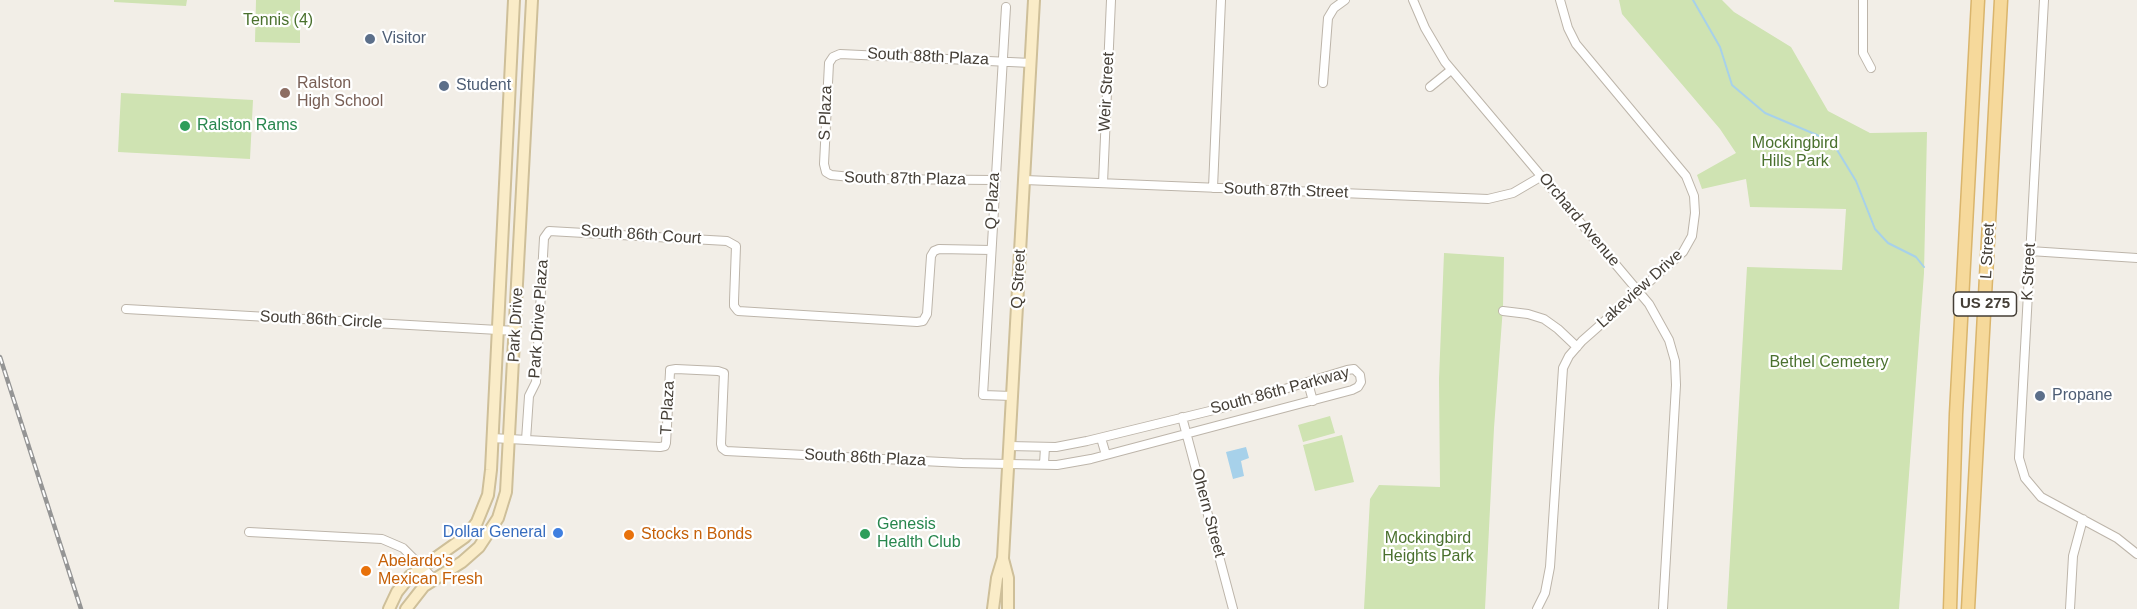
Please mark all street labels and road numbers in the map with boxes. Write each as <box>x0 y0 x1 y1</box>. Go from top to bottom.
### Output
street label: South 88th Plaza <box>867 44 989 70</box>
street label: Weir Street <box>1095 52 1119 132</box>
street label: S Plaza <box>815 85 837 141</box>
street label: South 87th Plaza <box>844 168 966 190</box>
street label: Orchard Avenue <box>1534 169 1624 271</box>
street label: Q Plaza <box>982 172 1004 230</box>
street label: South 87th Street <box>1223 179 1349 203</box>
street label: South 86th Court <box>580 221 702 249</box>
street label: L Street <box>1977 223 1999 279</box>
street label: K Street <box>2018 243 2040 301</box>
street label: Lakeview Drive <box>1593 246 1687 332</box>
street label: Q Street <box>1008 249 1030 309</box>
street label: Park Drive Plaza <box>525 259 553 379</box>
street label: Park Drive <box>504 287 528 363</box>
road number: US 275 <box>1954 292 2016 316</box>
street label: South 86th Circle <box>259 307 383 333</box>
street label: South 86th Parkway <box>1208 363 1352 419</box>
street label: T Plaza <box>657 380 679 436</box>
street label: South 86th Plaza <box>804 445 926 471</box>
street label: Ohern Street <box>1187 466 1229 560</box>

